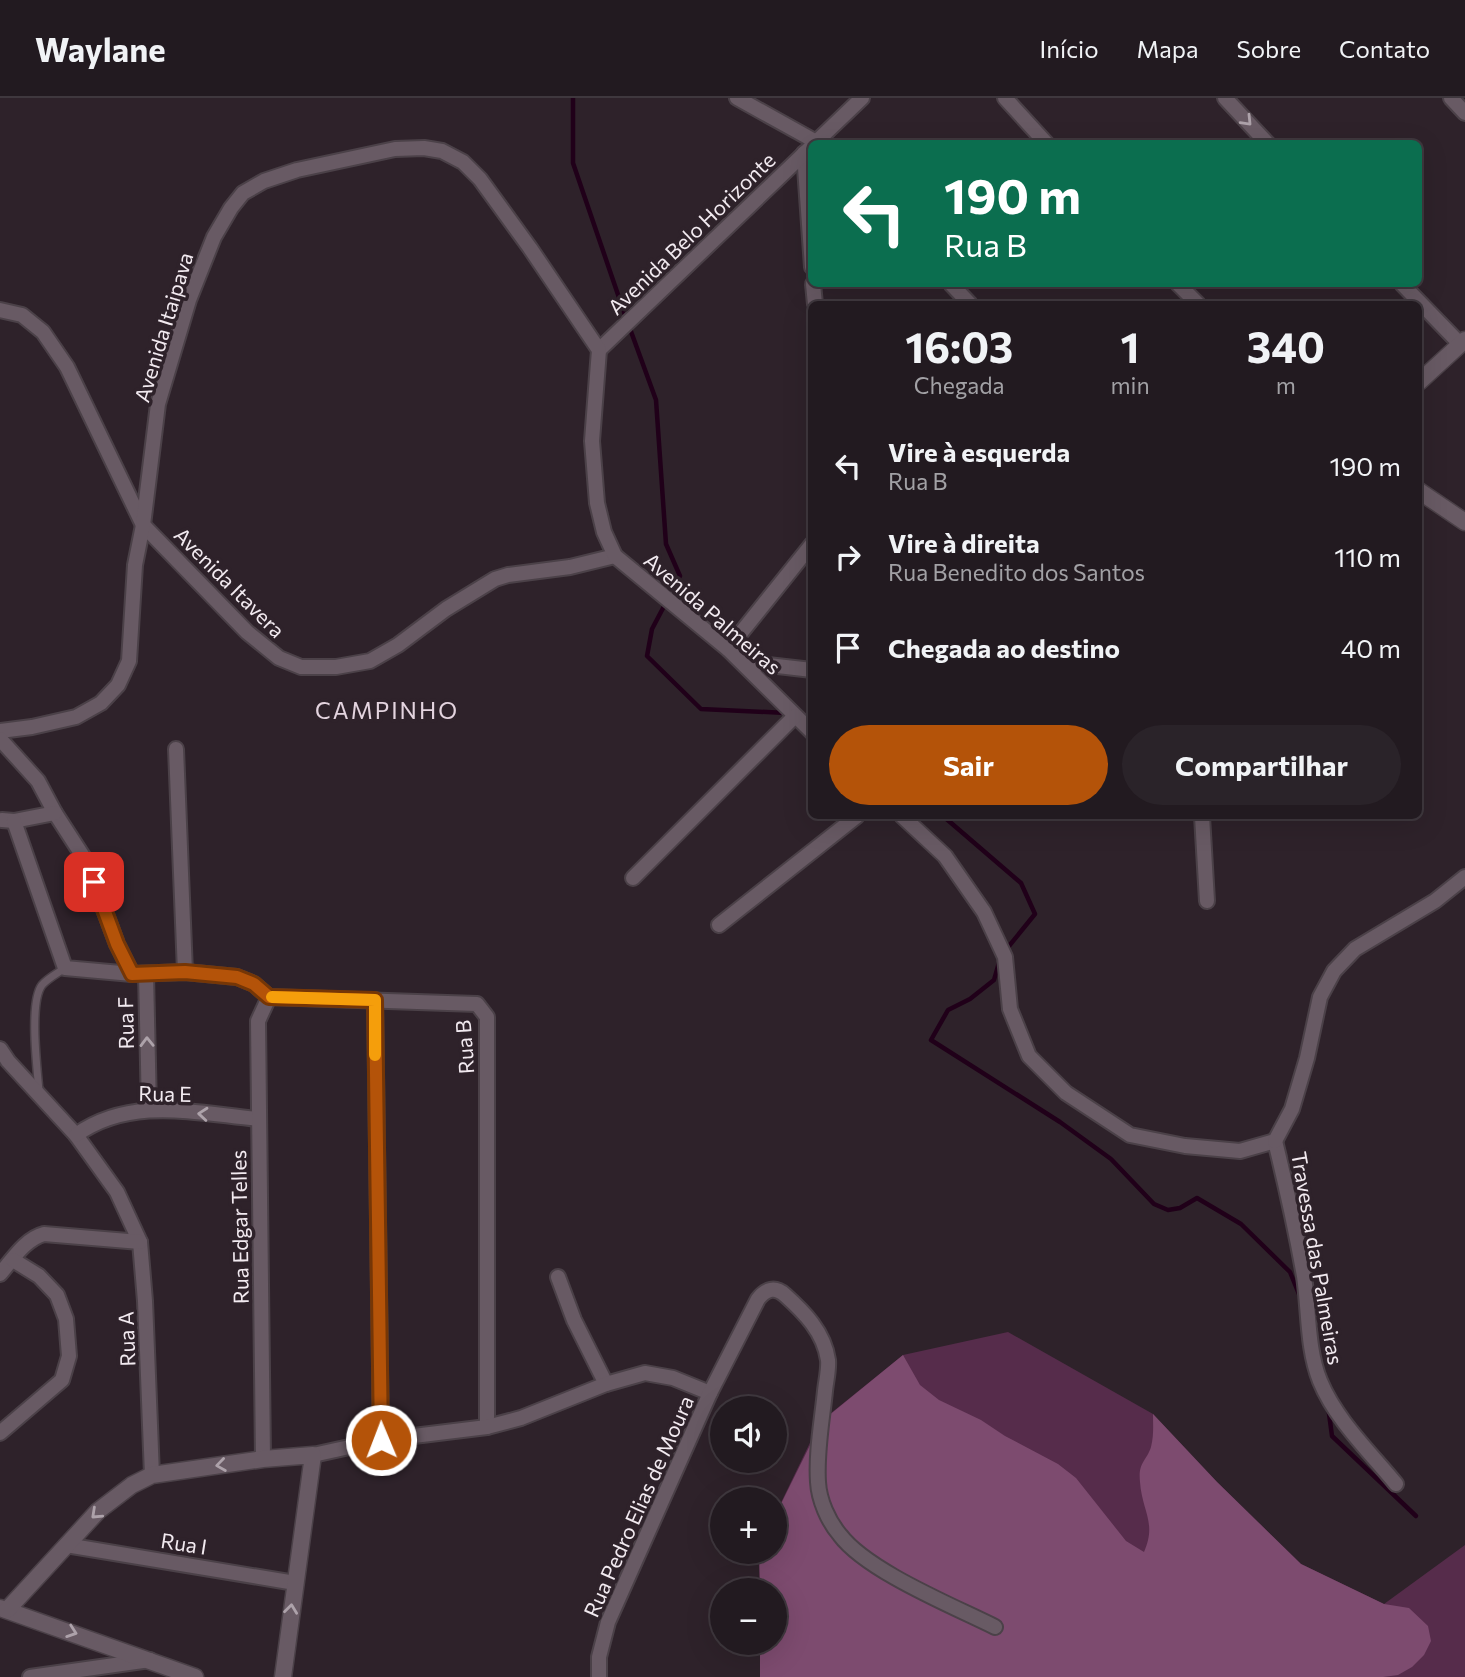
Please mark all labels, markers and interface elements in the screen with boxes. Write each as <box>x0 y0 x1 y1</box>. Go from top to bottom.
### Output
text: Waylane <box>35 28 166 69</box>
text: Início <box>1040 34 1099 63</box>
text: Mapa <box>1137 34 1199 63</box>
text: Sobre <box>1237 34 1301 63</box>
text: Contato <box>1339 34 1430 63</box>
one-way arrow <box>1238 113 1251 126</box>
street label: Avenida Belo Horizonte <box>602 147 780 319</box>
text: 190 m <box>944 164 1081 224</box>
icon: left <box>829 168 920 259</box>
text: Rua B <box>944 224 1027 264</box>
street label: Avenida Itaipava <box>128 249 198 405</box>
text: 16:03 <box>905 320 1013 372</box>
text: 1 <box>1120 320 1140 372</box>
text: 340 <box>1247 320 1325 372</box>
text: Chegada <box>914 371 1005 399</box>
text: min <box>1110 371 1150 399</box>
text: m <box>1276 371 1296 399</box>
text: Vire à esquerda <box>888 436 1070 467</box>
icon: left <box>829 447 867 485</box>
text: 190 m <box>1329 450 1401 481</box>
text: Rua B <box>888 467 947 495</box>
street label: Avenida Itavera <box>170 522 290 642</box>
text: Vire à direita <box>888 527 1040 558</box>
icon: right <box>829 538 867 576</box>
text: 110 m <box>1334 541 1401 572</box>
street label: Avenida Palmeiras <box>640 547 786 679</box>
text: Rua Benedito dos Santos <box>888 558 1145 586</box>
icon: arrive <box>829 629 867 667</box>
text: Chegada ao destino <box>888 632 1120 663</box>
text: 40 m <box>1341 632 1401 663</box>
district label: CAMPINHO <box>315 696 459 724</box>
button: Sair <box>829 725 1108 805</box>
button: Compartilhar <box>1122 725 1401 805</box>
pin <box>64 852 124 912</box>
icon: arrive <box>75 863 113 901</box>
street label: Rua F <box>112 996 138 1050</box>
street label: Rua B <box>450 1019 478 1075</box>
one-way arrow <box>139 1036 154 1047</box>
street label: Rua E <box>138 1080 192 1106</box>
one-way arrow <box>198 1107 209 1122</box>
street label: Rua Edgar Telles <box>225 1150 253 1304</box>
street label: Travessa das Palmeiras <box>1287 1150 1349 1366</box>
street label: Rua A <box>113 1311 139 1367</box>
street label: Rua Pedro Elias de Moura <box>578 1391 698 1621</box>
map controls <box>710 1396 787 1655</box>
button: sound <box>710 1396 787 1473</box>
position arrow <box>344 1403 418 1477</box>
one-way arrow <box>215 1457 227 1472</box>
button: + <box>710 1487 787 1564</box>
one-way arrow <box>91 1506 104 1518</box>
street label: Rua I <box>159 1527 209 1559</box>
button: − <box>710 1578 787 1655</box>
one-way arrow <box>284 1603 299 1615</box>
one-way arrow <box>65 1624 78 1638</box>

